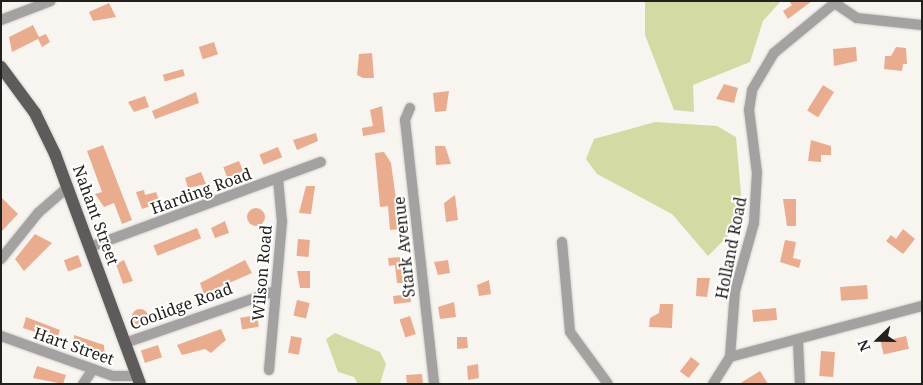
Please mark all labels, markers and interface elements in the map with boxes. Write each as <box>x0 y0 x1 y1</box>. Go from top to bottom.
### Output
street label: Nahant Street <box>69 162 123 268</box>
street label: Harding Road <box>148 164 254 218</box>
street label: Stark Avenue <box>389 195 419 299</box>
street label: Holland Road <box>712 195 750 301</box>
street label: Wilson Road <box>248 224 276 322</box>
street label: Coolidge Road <box>127 278 235 334</box>
north arrow <box>853 315 903 365</box>
street label: Hart Street <box>31 323 117 369</box>
text: N <box>853 337 875 354</box>

